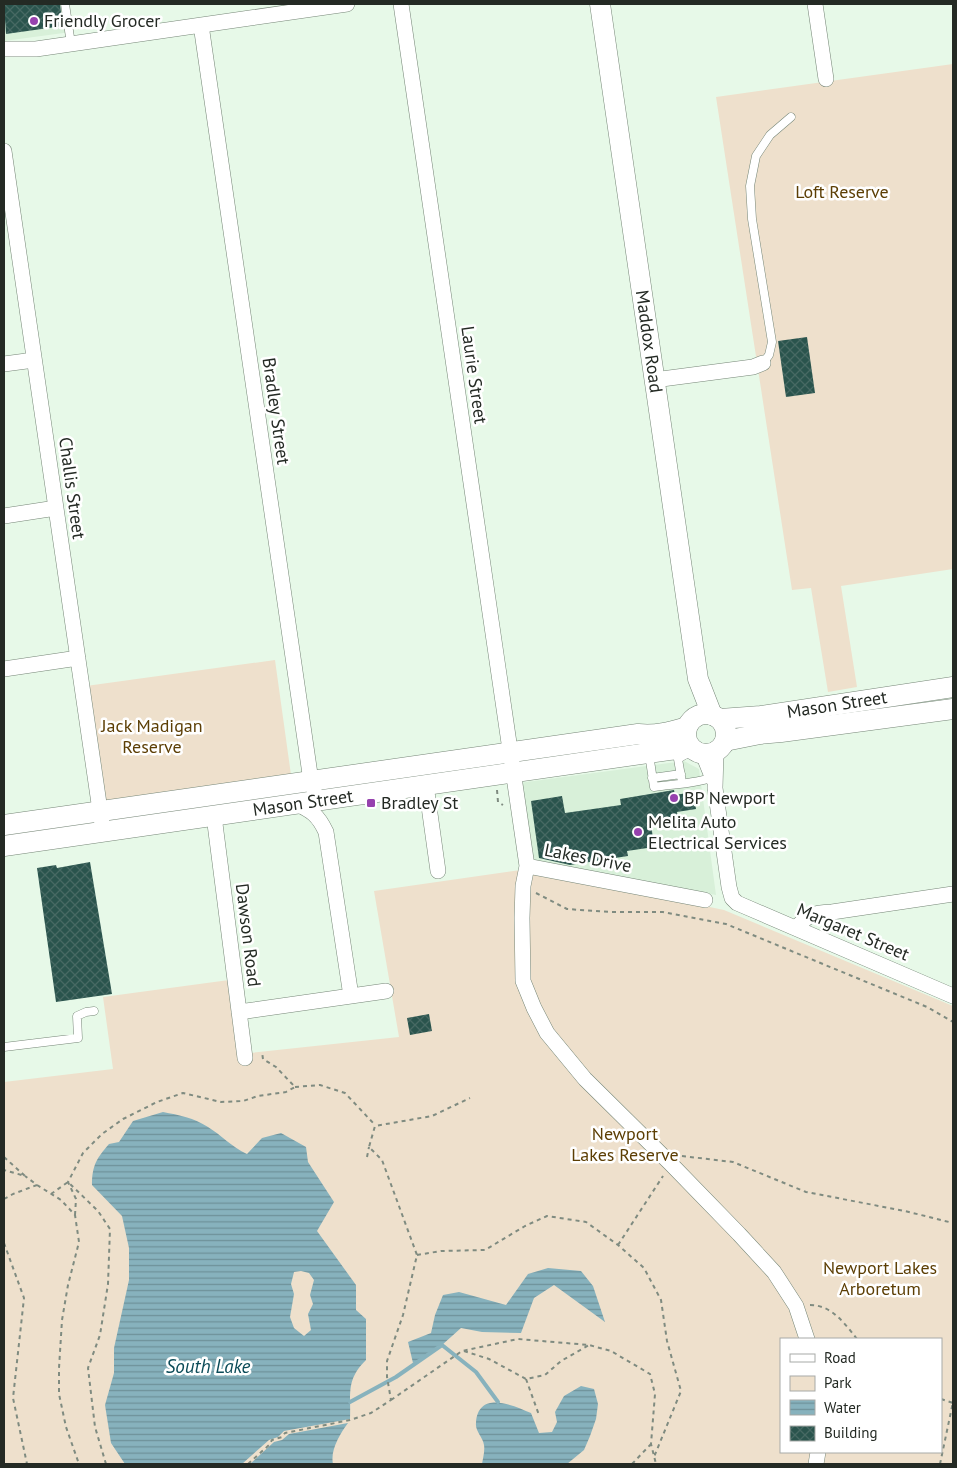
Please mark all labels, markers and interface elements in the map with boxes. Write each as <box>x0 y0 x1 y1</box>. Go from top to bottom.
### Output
place label: Friendly Grocer <box>44 9 160 32</box>
marker: Friendly Grocer <box>28 15 40 27</box>
park label: Loft Reserve <box>795 180 889 203</box>
street label: Maddox Road <box>631 289 668 394</box>
street label: Laurie Street <box>456 325 493 425</box>
street label: Bradley Street <box>258 356 295 466</box>
street label: Challis Street <box>54 435 91 540</box>
street label: Mason Street <box>785 685 889 723</box>
park label: Jack Madigan Reserve <box>100 714 203 758</box>
street label: Mason Street <box>251 784 355 821</box>
place label: BP Newport <box>684 786 775 809</box>
place label: Bradley St <box>381 791 458 814</box>
marker: BP Newport <box>668 792 680 804</box>
marker: Bradley St <box>365 797 377 809</box>
place label: Melita Auto Electrical Services <box>648 810 787 854</box>
marker: Melita Auto Electrical Services <box>632 826 644 838</box>
street label: Lakes Drive <box>543 838 634 877</box>
street label: Dawson Road <box>231 882 266 988</box>
street label: Margaret Street <box>793 898 913 966</box>
park label: Newport Lakes Reserve <box>571 1122 679 1166</box>
park label: Newport Lakes Arboretum <box>823 1256 937 1300</box>
legend <box>780 1338 942 1453</box>
text: Road <box>824 1348 856 1367</box>
water label: South Lake <box>166 1354 251 1378</box>
text: Park <box>824 1373 852 1392</box>
text: Water <box>824 1398 861 1417</box>
text: Building <box>824 1423 878 1442</box>

